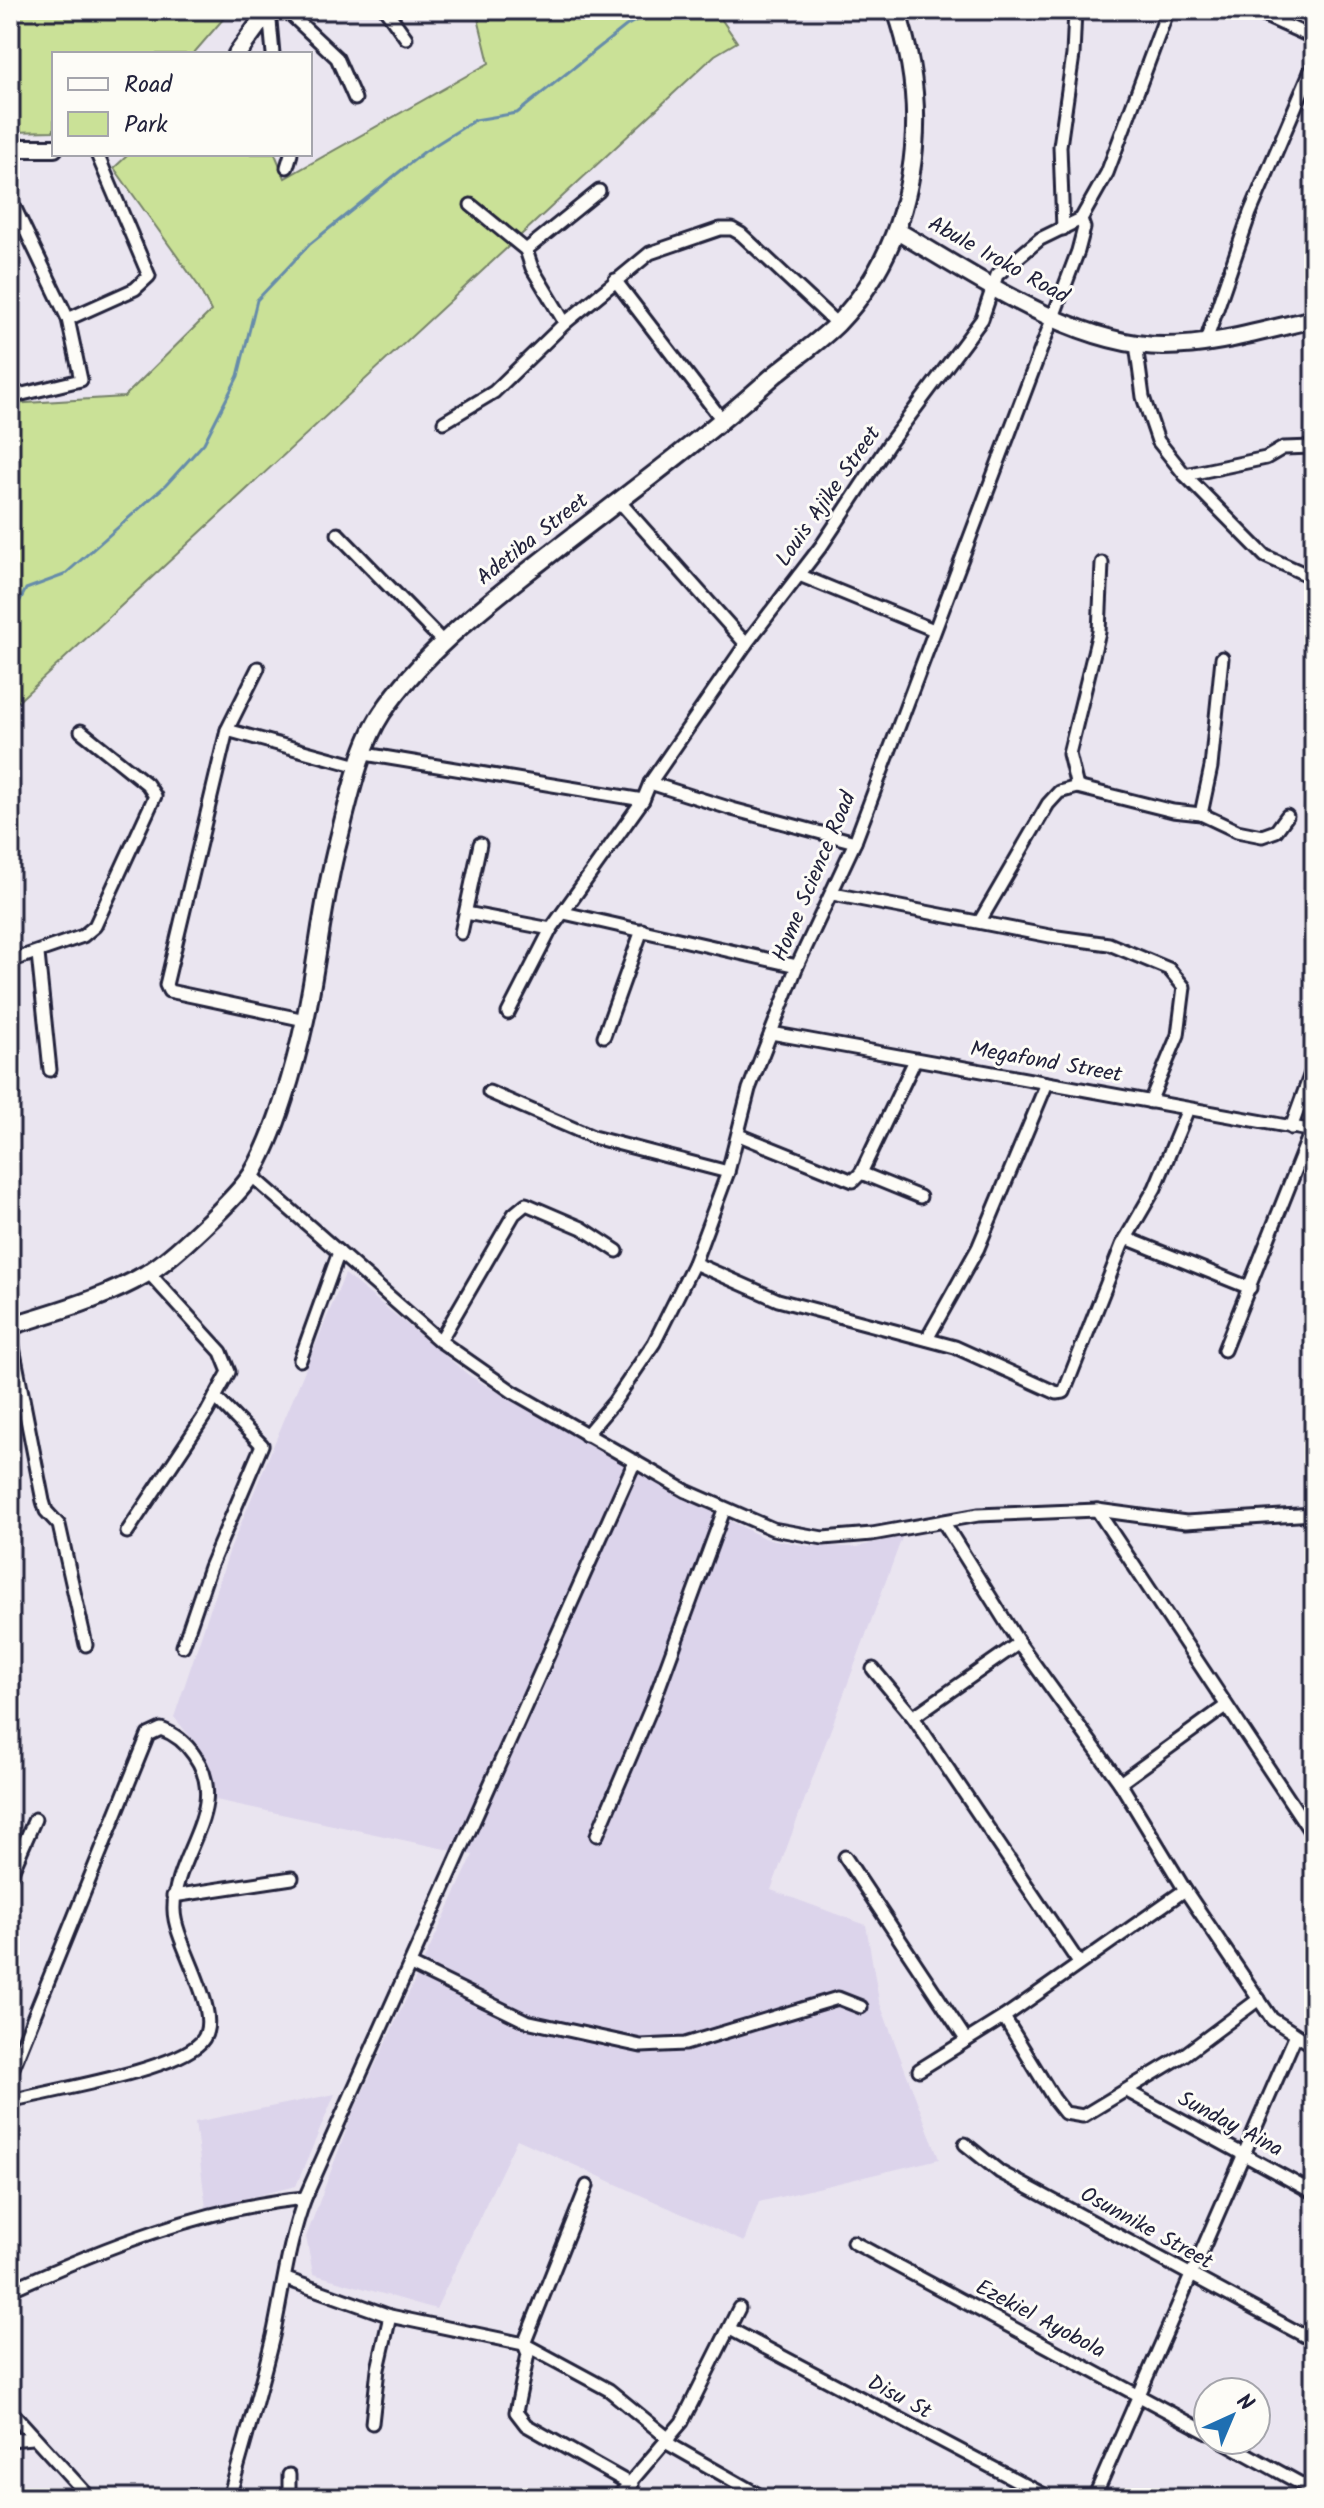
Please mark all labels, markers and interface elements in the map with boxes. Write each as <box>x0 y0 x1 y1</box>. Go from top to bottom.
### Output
legend <box>52 52 312 156</box>
text: Road <box>124 66 173 105</box>
text: Park <box>124 106 168 145</box>
street label: Abule Iroko Road <box>921 208 1076 315</box>
street label: Louis Ajike Street <box>767 419 891 575</box>
street label: Adetiba Street <box>469 485 597 595</box>
street label: Home Science Road <box>763 786 867 968</box>
street label: Megafond Street <box>967 1032 1125 1094</box>
street label: Sunday Aina <box>1171 2083 1289 2167</box>
street label: Osunnike Street <box>1073 2178 1219 2280</box>
street label: Ezekiel Ayobola <box>969 2271 1111 2369</box>
street label: Disu St <box>861 2366 938 2430</box>
north arrow <box>1192 2376 1272 2456</box>
text: N <box>1227 2386 1261 2421</box>

